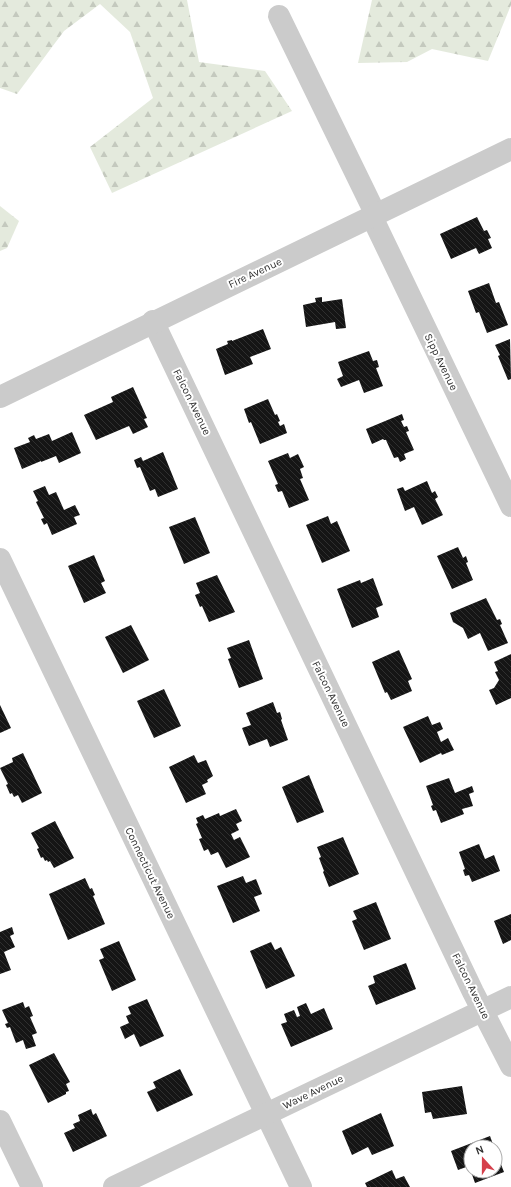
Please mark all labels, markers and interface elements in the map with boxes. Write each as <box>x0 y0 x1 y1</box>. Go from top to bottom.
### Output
street label: Fire Avenue <box>226 255 284 291</box>
street label: Sipp Avenue <box>422 331 460 393</box>
street label: Falcon Avenue <box>170 367 214 437</box>
street label: Falcon Avenue <box>309 659 353 729</box>
street label: Connecticut Avenue <box>122 825 178 921</box>
street label: Falcon Avenue <box>449 951 493 1021</box>
street label: Wave Avenue <box>281 1072 346 1112</box>
north arrow <box>463 1139 503 1179</box>
text: N <box>474 1143 486 1158</box>

